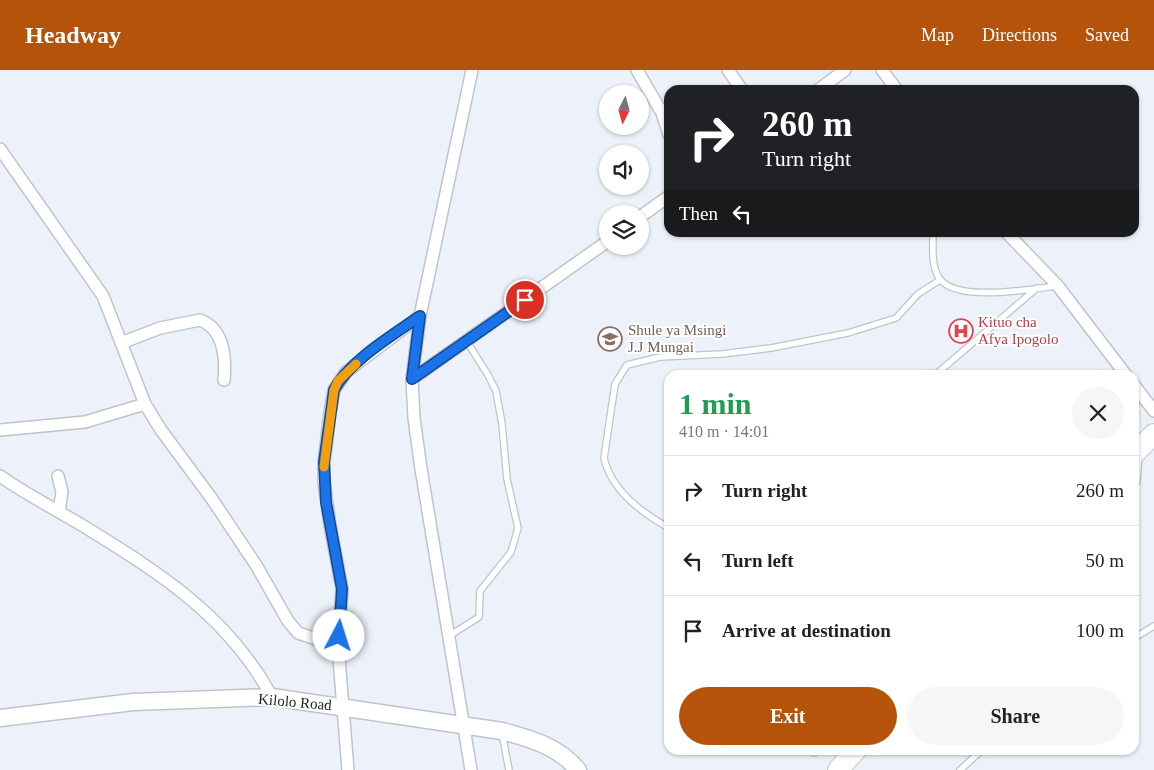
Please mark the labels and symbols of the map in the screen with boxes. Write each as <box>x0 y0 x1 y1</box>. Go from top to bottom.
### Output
north arrow <box>599 85 649 135</box>
pin <box>504 279 546 321</box>
place label: Kituo cha Afya Ipogolo <box>978 314 1058 347</box>
hospital icon: Kituo cha Afya Ipogolo <box>948 318 974 344</box>
place label: Shule ya Msingi J.J Mungai <box>628 322 726 355</box>
school or university icon: Shule ya Msingi J.J Mungai <box>597 326 623 352</box>
position arrow <box>312 609 364 661</box>
street label: Kilolo Road <box>258 691 333 713</box>

